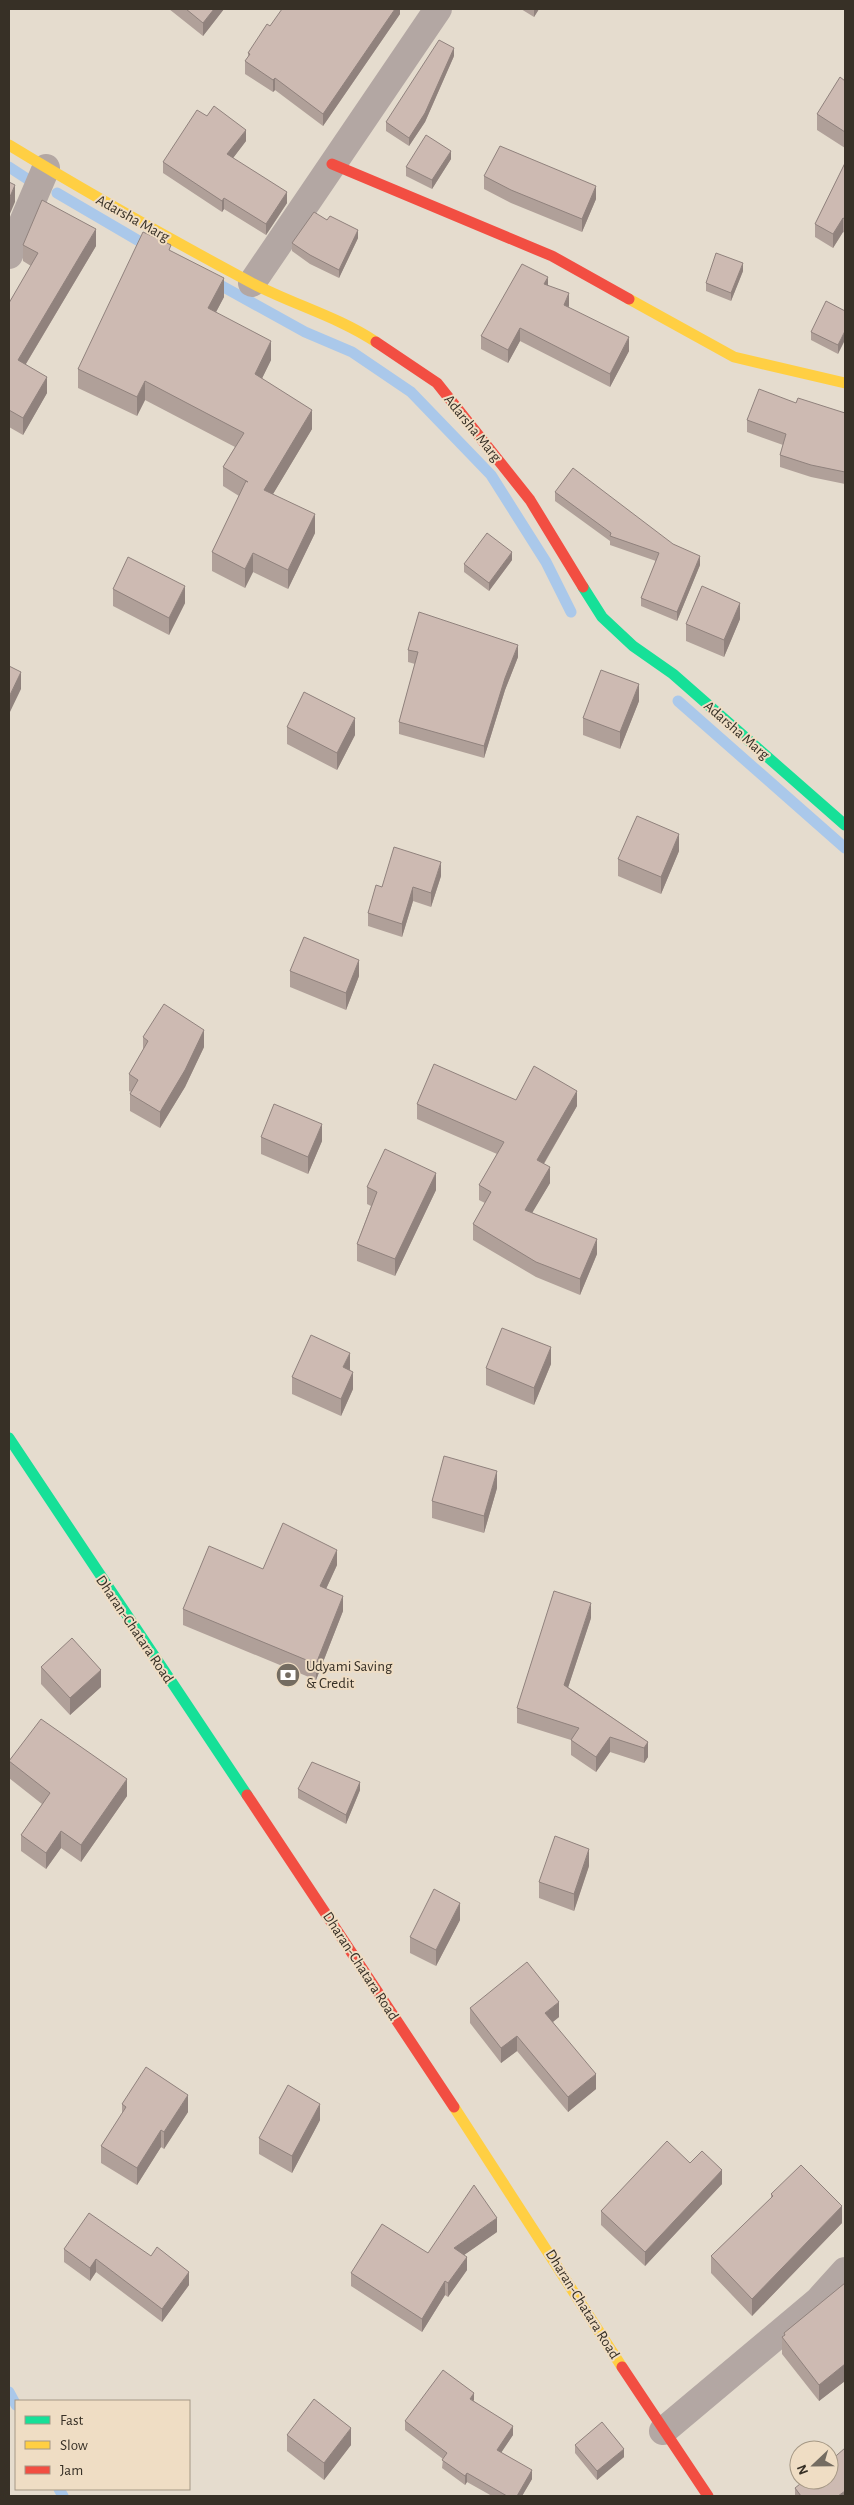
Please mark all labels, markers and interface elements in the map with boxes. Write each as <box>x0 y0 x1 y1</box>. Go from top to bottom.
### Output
street label: Adarsha Marg <box>94 192 172 245</box>
street label: Adarsha Marg <box>441 392 504 465</box>
street label: Adarsha Marg <box>701 698 773 763</box>
street label: Dharan-Chatara Road <box>93 1573 176 1686</box>
place label: Udyami Saving & Credit <box>306 1659 393 1691</box>
bank icon: Udyami Saving & Credit <box>275 1662 301 1688</box>
street label: Dharan-Chatara Road <box>320 1909 401 2023</box>
street label: Dharan-Chatara Road <box>543 2247 622 2362</box>
legend <box>15 2400 190 2490</box>
text: Fast <box>60 2413 84 2428</box>
text: Slow <box>60 2438 88 2453</box>
north arrow <box>789 2440 839 2490</box>
text: N <box>795 2462 811 2477</box>
text: Jam <box>60 2463 83 2478</box>

